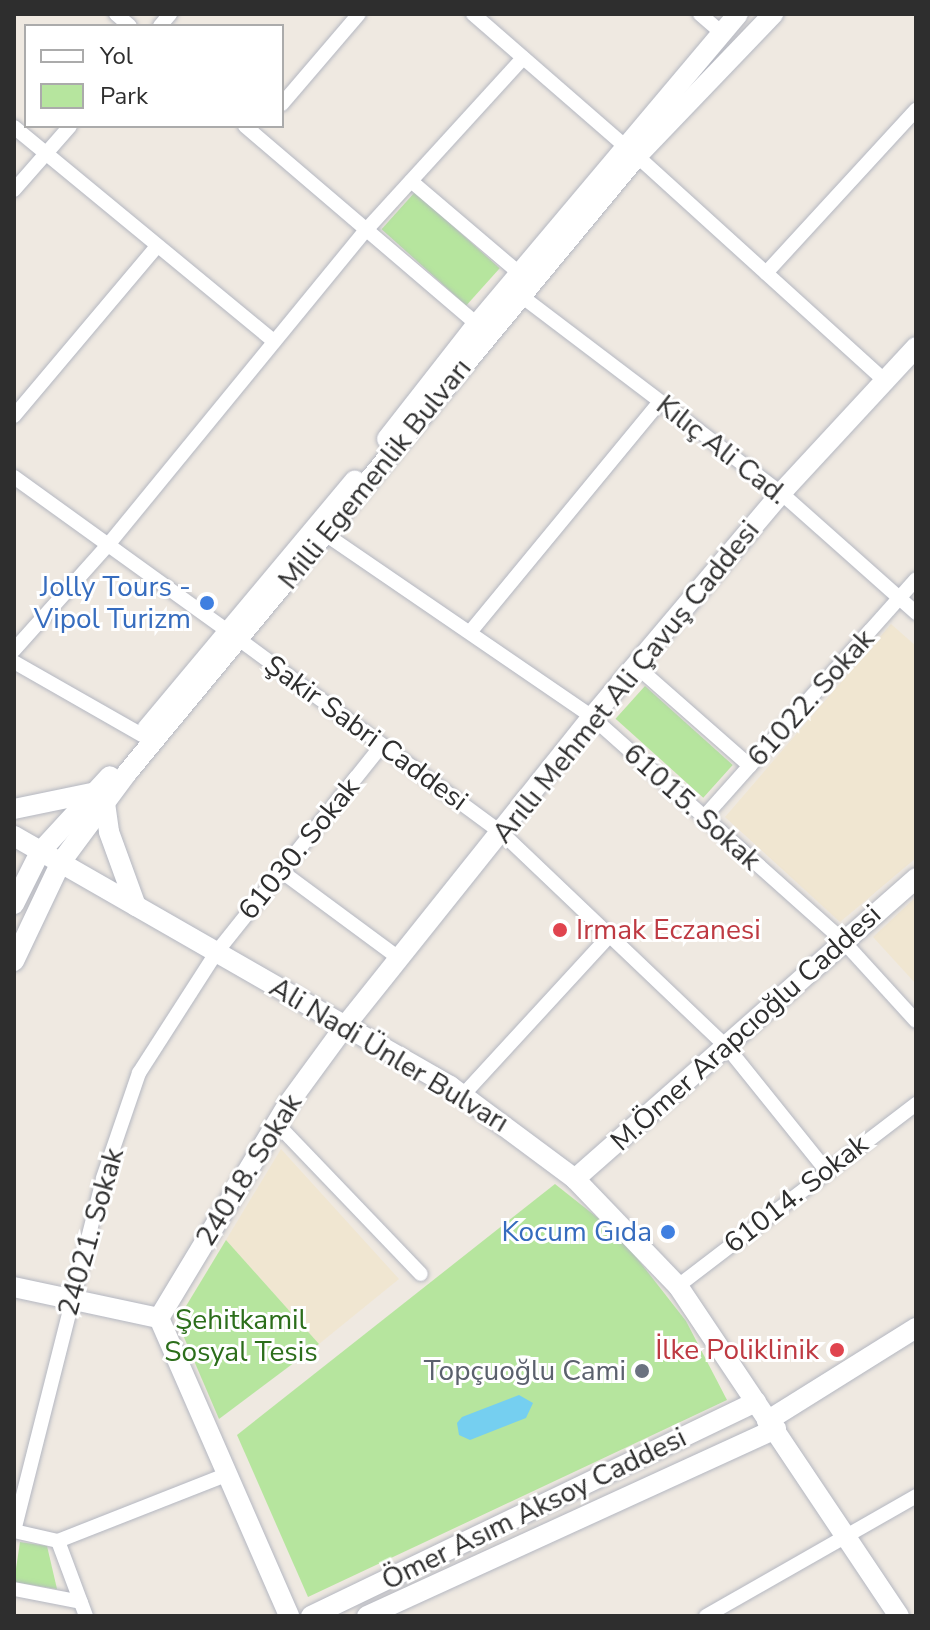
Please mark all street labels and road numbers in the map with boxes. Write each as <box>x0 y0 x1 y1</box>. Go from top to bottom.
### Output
street label: Milli Egemenlik Bulvarı <box>272 352 478 596</box>
street label: Kılıç Ali Cad. <box>650 388 794 512</box>
street label: Arıllı Mehmet Ali Çavuş Caddesi <box>486 514 766 850</box>
street label: 61022. Sokak <box>741 622 881 774</box>
street label: Şakir Sabri Caddesi <box>258 648 474 818</box>
street label: 61015. Sokak <box>616 737 768 877</box>
street label: 61030. Sokak <box>231 771 367 927</box>
street label: M.Ömer Arapcıoğlu Caddesi <box>604 898 888 1158</box>
street label: Ali Nadi Ünler Bulvarı <box>264 970 514 1140</box>
street label: 24018. Sokak <box>189 1088 309 1252</box>
street label: 61014. Sokak <box>717 1127 875 1261</box>
street label: 24021. Sokak <box>51 1144 131 1320</box>
street label: Ömer Asım Aksoy Caddesi <box>376 1421 692 1597</box>

